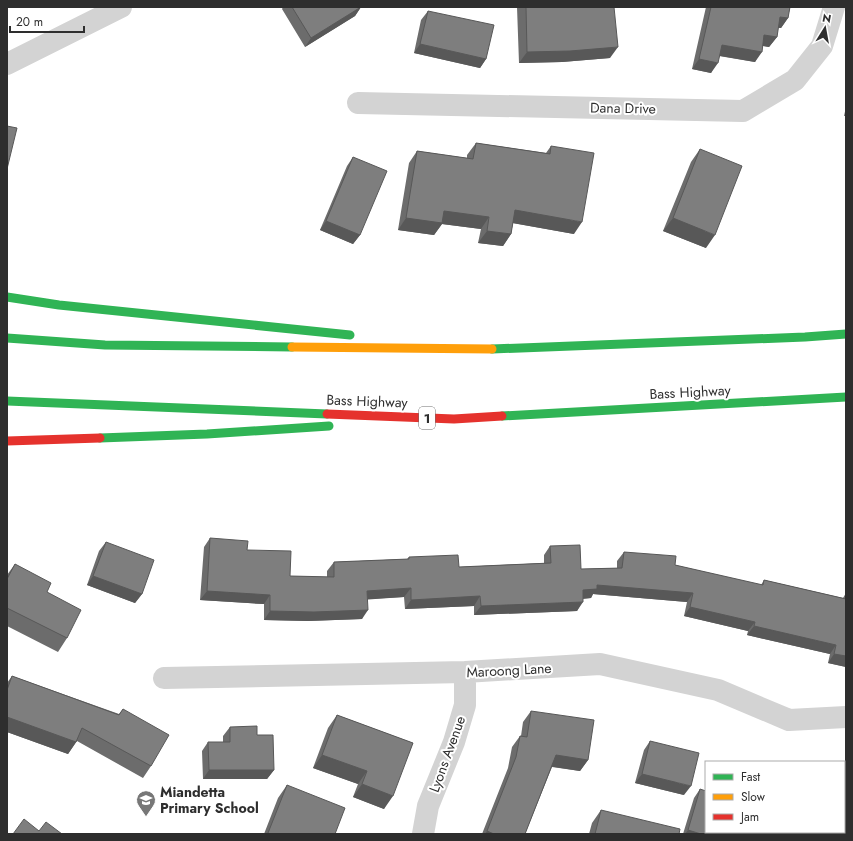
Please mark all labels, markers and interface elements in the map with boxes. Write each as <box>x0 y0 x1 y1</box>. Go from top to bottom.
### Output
scale bar <box>10 8 84 34</box>
north arrow <box>805 8 845 48</box>
text: N <box>821 9 833 27</box>
text: 20 m <box>16 13 43 31</box>
street label: Dana Drive <box>590 97 656 119</box>
street label: Bass Highway <box>649 380 732 404</box>
street label: Bass Highway <box>326 390 409 412</box>
road number: 1 <box>419 407 435 429</box>
street label: Maroong Lane <box>466 658 552 682</box>
street label: Lyons Avenue <box>424 713 470 795</box>
legend <box>705 761 845 833</box>
text: Fast <box>741 768 760 786</box>
place label: Miandetta Primary School <box>160 782 259 818</box>
text: Slow <box>741 788 766 806</box>
school or university icon: Miandetta Primary School <box>135 789 157 817</box>
text: Jam <box>739 808 759 826</box>

